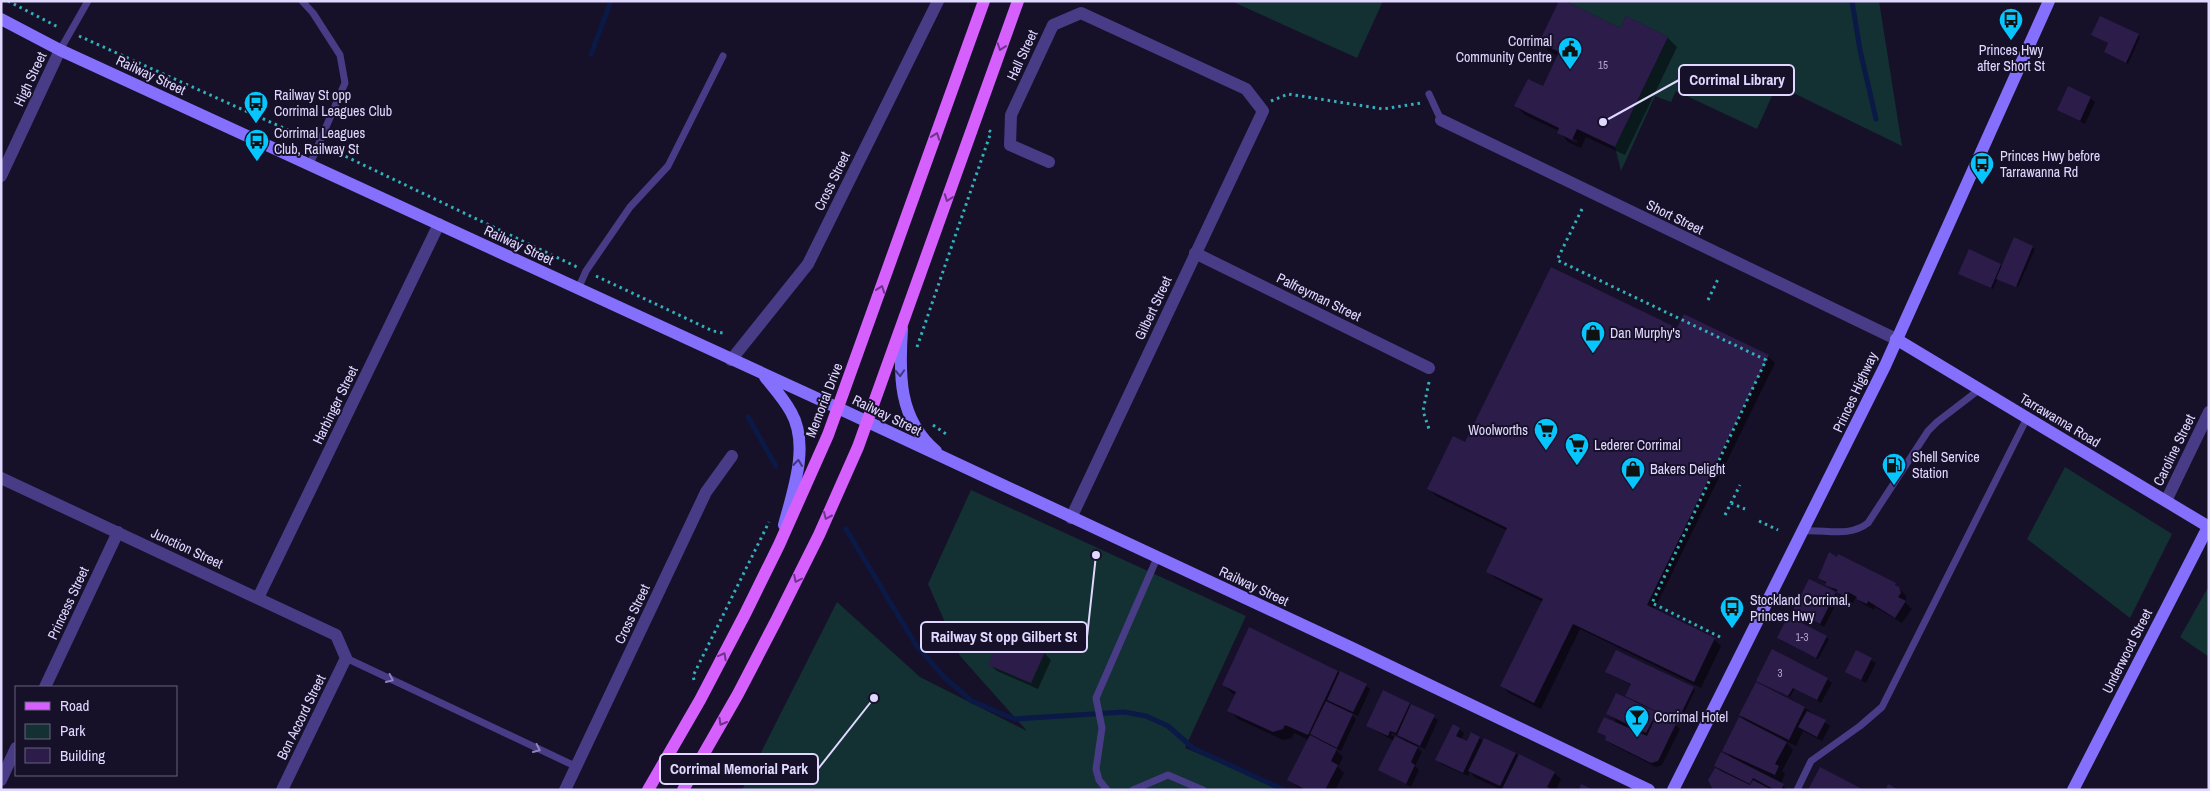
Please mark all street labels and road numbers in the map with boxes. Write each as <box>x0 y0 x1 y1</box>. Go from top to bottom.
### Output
street label: Hall Street <box>1003 27 1041 83</box>
street label: High Street <box>10 49 50 109</box>
street label: Railway Street <box>113 51 189 99</box>
street label: Cross Street <box>810 148 854 214</box>
street label: Short Street <box>1644 195 1706 239</box>
street label: Railway Street <box>481 221 557 269</box>
street label: Palfreyman Street <box>1274 269 1364 325</box>
street label: Gilbert Street <box>1130 273 1176 343</box>
street label: Princes Highway <box>1829 349 1882 435</box>
street label: Memorial Drive <box>802 360 846 440</box>
street label: Harbinger Street <box>308 363 362 447</box>
street label: Tarrawanna Road <box>2016 389 2104 451</box>
street label: Railway Street <box>850 391 924 439</box>
street label: Caroline Street <box>2149 411 2199 489</box>
street label: Junction Street <box>148 524 226 572</box>
street label: Railway Street <box>1216 562 1292 610</box>
street label: Princess Street <box>43 564 93 642</box>
street label: Cross Street <box>610 581 654 647</box>
street label: Underwood Street <box>2098 606 2156 696</box>
street label: Bon Accord Street <box>273 671 329 763</box>

